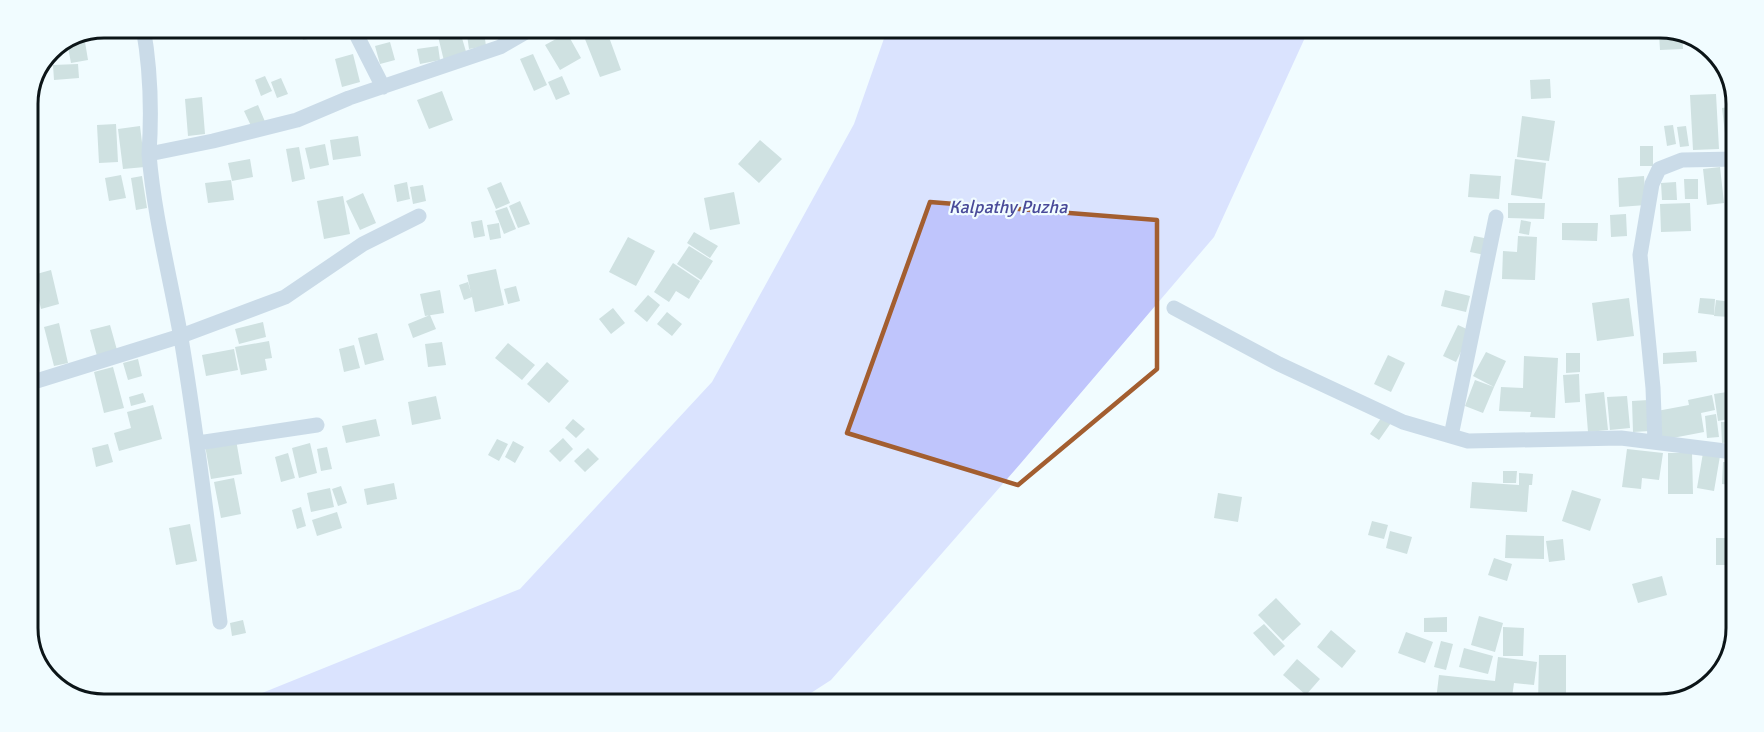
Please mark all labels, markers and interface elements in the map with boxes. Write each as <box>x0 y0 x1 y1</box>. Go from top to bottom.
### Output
water label: Kalpathy Puzha <box>949 196 1068 218</box>

